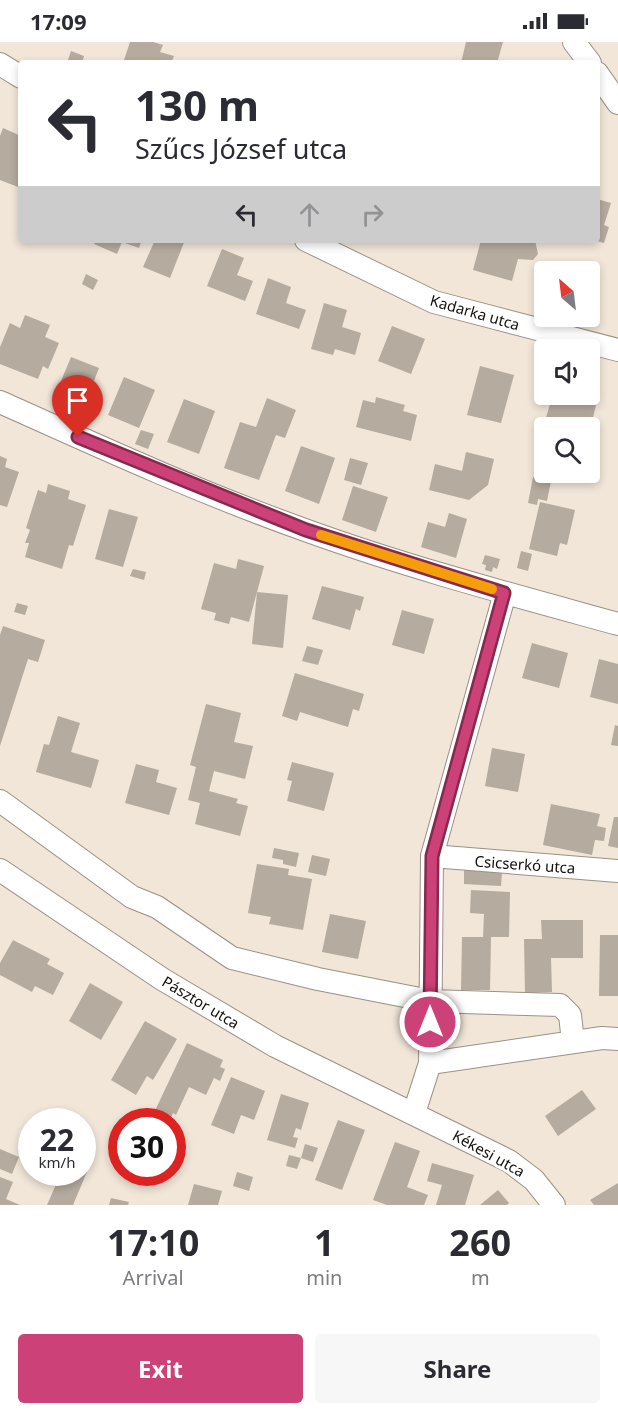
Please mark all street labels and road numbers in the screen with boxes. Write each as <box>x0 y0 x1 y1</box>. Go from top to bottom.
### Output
street label: Kadarka utca <box>428 290 522 334</box>
street label: Csicserkó utca <box>474 851 576 877</box>
street label: Pásztor utca <box>159 971 243 1033</box>
street label: Kékesi utca <box>449 1125 529 1181</box>

